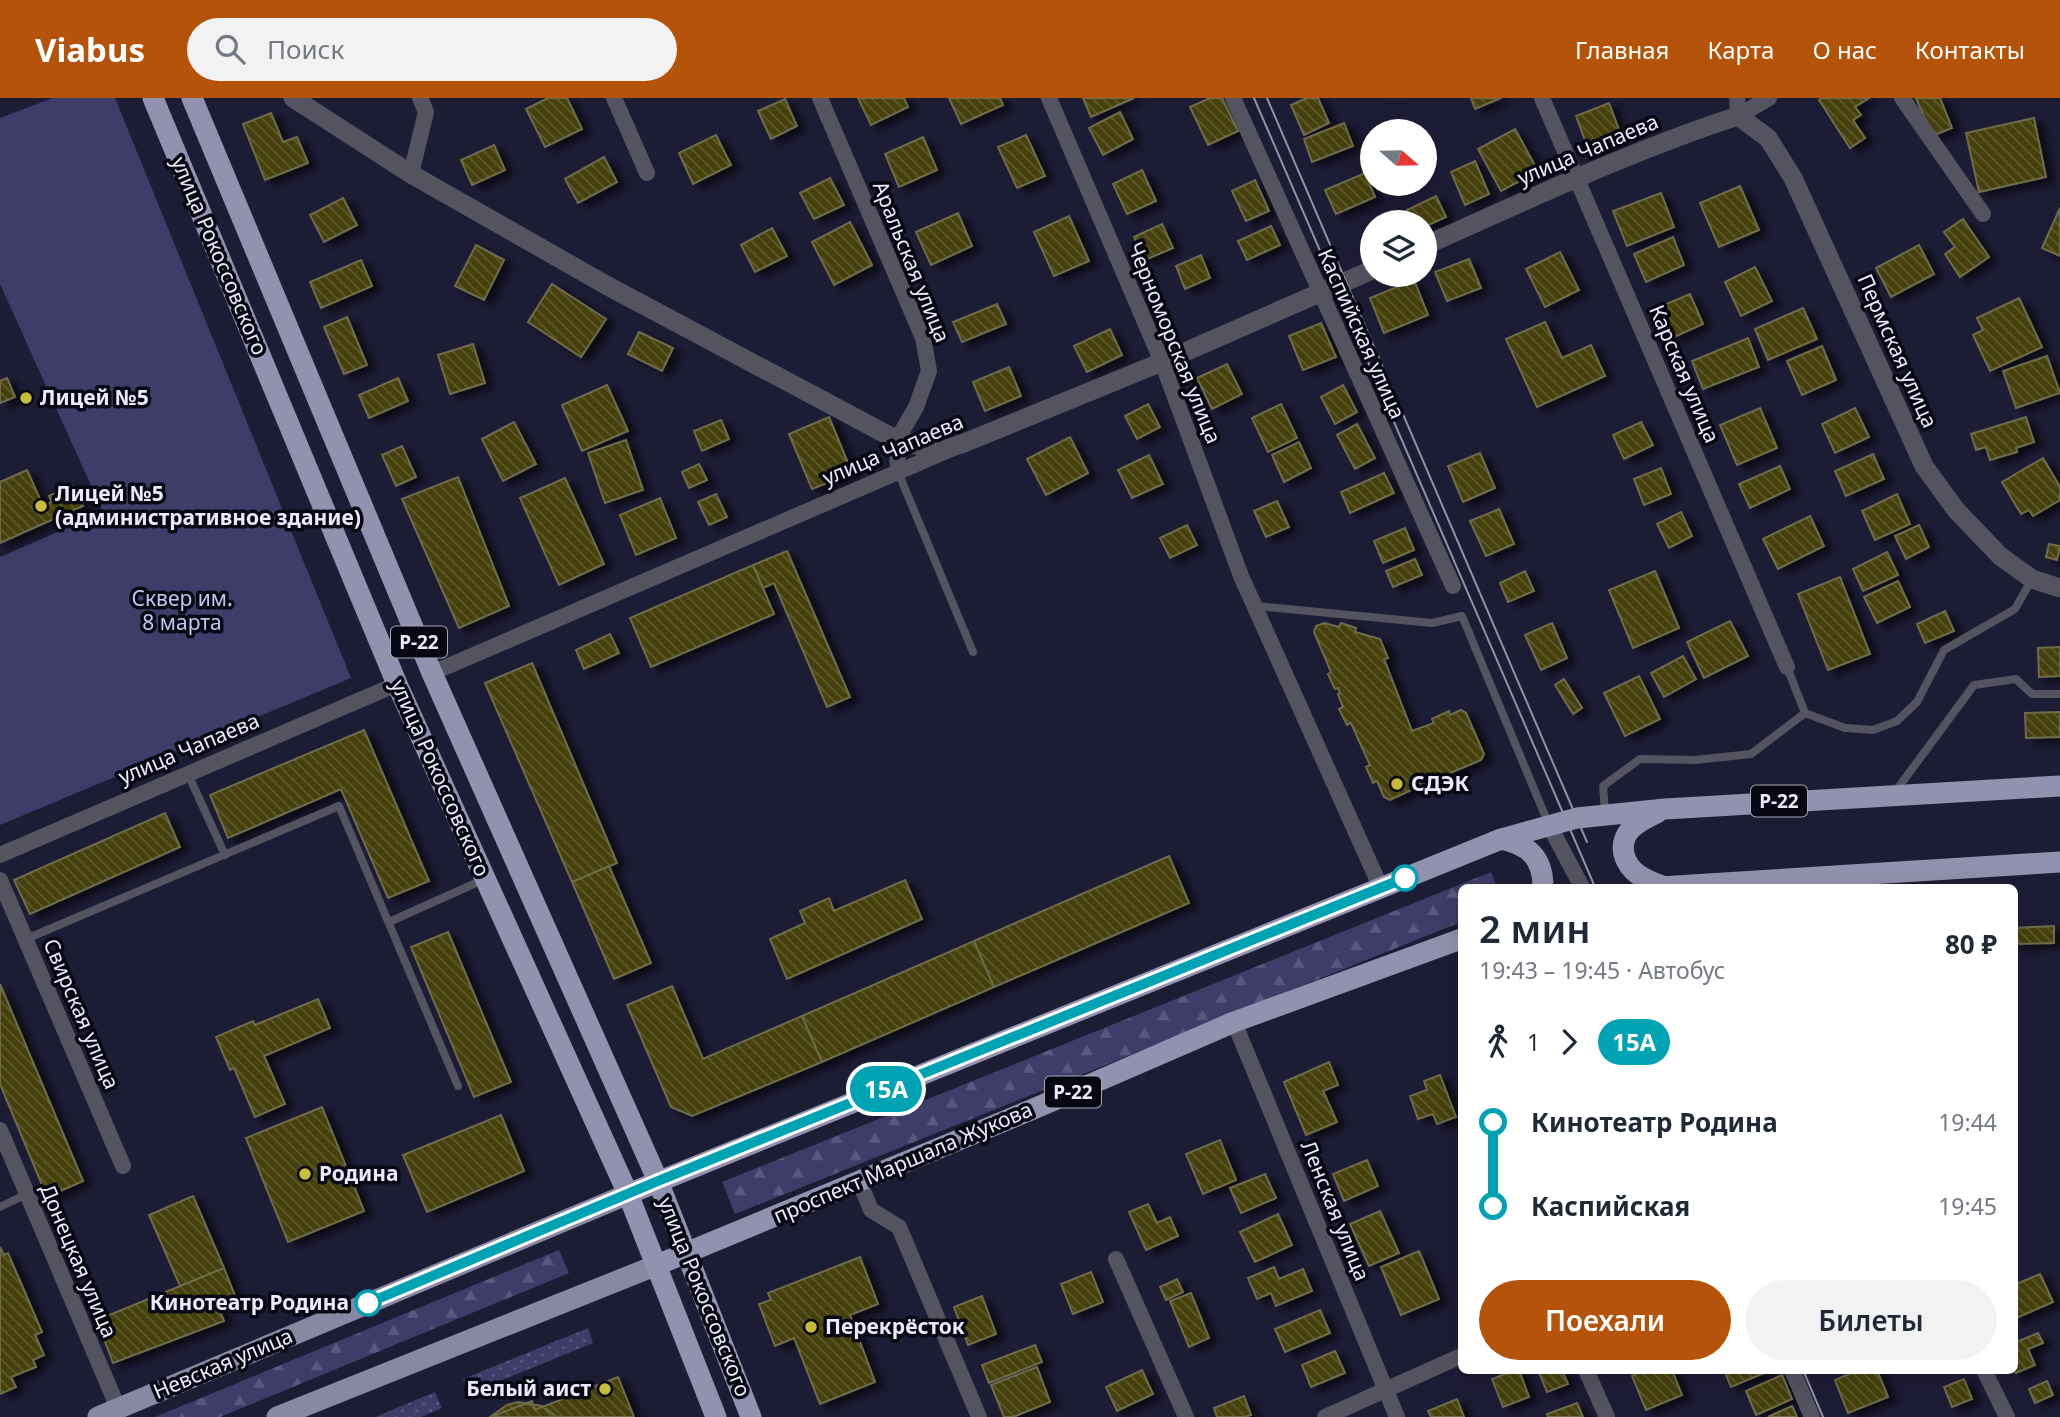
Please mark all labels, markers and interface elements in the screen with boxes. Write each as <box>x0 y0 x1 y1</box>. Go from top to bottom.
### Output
search box <box>187 18 677 81</box>
text: Viabus <box>35 27 145 72</box>
icon: search <box>211 30 249 68</box>
text: Поиск <box>267 31 344 67</box>
text: Главная <box>1575 33 1669 66</box>
text: Карта <box>1707 33 1774 66</box>
text: О нас <box>1812 33 1877 66</box>
text: Контакты <box>1915 33 2025 66</box>
street label: улица Чапаева <box>1513 107 1662 191</box>
north arrow <box>1360 119 1437 196</box>
map controls <box>1360 119 1437 287</box>
street label: улица Рокоссовского <box>165 152 274 359</box>
street label: Аральская улица <box>867 177 957 346</box>
button: layers <box>1360 210 1437 287</box>
street label: Черноморская улица <box>1122 238 1228 448</box>
street label: Каспийская улица <box>1312 244 1412 423</box>
street label: Пермская улица <box>1851 269 1944 432</box>
street label: Карская улица <box>1643 300 1727 447</box>
place label: Лицей №5 <box>40 383 149 411</box>
marker: Лицей №5 <box>18 390 34 406</box>
street label: улица Чапаева <box>818 407 967 491</box>
place label: Лицей №5 (административное здание) <box>55 479 361 531</box>
marker: Лицей №5 (административное здание) <box>33 498 49 514</box>
park label: Сквер им. 8 марта <box>131 584 233 636</box>
road number: Р-22 <box>391 626 447 657</box>
street label: улица Рокоссовского <box>385 675 497 880</box>
street label: улица Чапаева <box>114 706 263 790</box>
place label: СДЭК <box>1411 769 1470 797</box>
marker: СДЭК <box>1389 776 1405 792</box>
road number: Р-22 <box>1751 786 1807 816</box>
unlabelled marker <box>1392 865 1418 891</box>
text: 2 мин <box>1479 902 1591 954</box>
text: 80 ₽ <box>1945 926 1997 962</box>
street label: Свирская улица <box>38 934 126 1093</box>
text: 19:43 – 19:45 · Автобус <box>1479 954 1725 986</box>
icon: walk <box>1479 1023 1517 1061</box>
icon: forward <box>1550 1023 1588 1061</box>
text: 15А <box>1612 1025 1656 1058</box>
text: 1 <box>1527 1026 1540 1058</box>
line badge: 15А <box>846 1066 926 1112</box>
text: 15А <box>864 1072 908 1105</box>
road number: Р-22 <box>1045 1076 1101 1108</box>
street label: проспект Маршала Жукова <box>769 1095 1036 1229</box>
text: Кинотеатр Родина <box>1531 1104 1778 1140</box>
text: 19:44 <box>1938 1106 1997 1138</box>
street label: Ленская улица <box>1295 1136 1377 1285</box>
place label: Родина <box>319 1159 399 1187</box>
marker: Родина <box>297 1166 313 1182</box>
street label: Донецкая улица <box>34 1179 124 1342</box>
text: Каспийская <box>1531 1188 1690 1224</box>
text: 19:45 <box>1938 1190 1997 1222</box>
street label: улица Рокоссовского <box>652 1193 758 1401</box>
button: Поехали <box>1479 1280 1731 1360</box>
button: Билеты <box>1745 1280 1997 1360</box>
place label: Кинотеатр Родина <box>150 1288 349 1316</box>
marker: Кинотеатр Родина <box>355 1290 381 1316</box>
place label: Перекрёсток <box>825 1312 965 1340</box>
marker: Перекрёсток <box>803 1319 819 1335</box>
street label: Невская улица <box>149 1321 297 1405</box>
place label: Белый аист <box>466 1374 591 1402</box>
marker: Белый аист <box>597 1381 613 1397</box>

